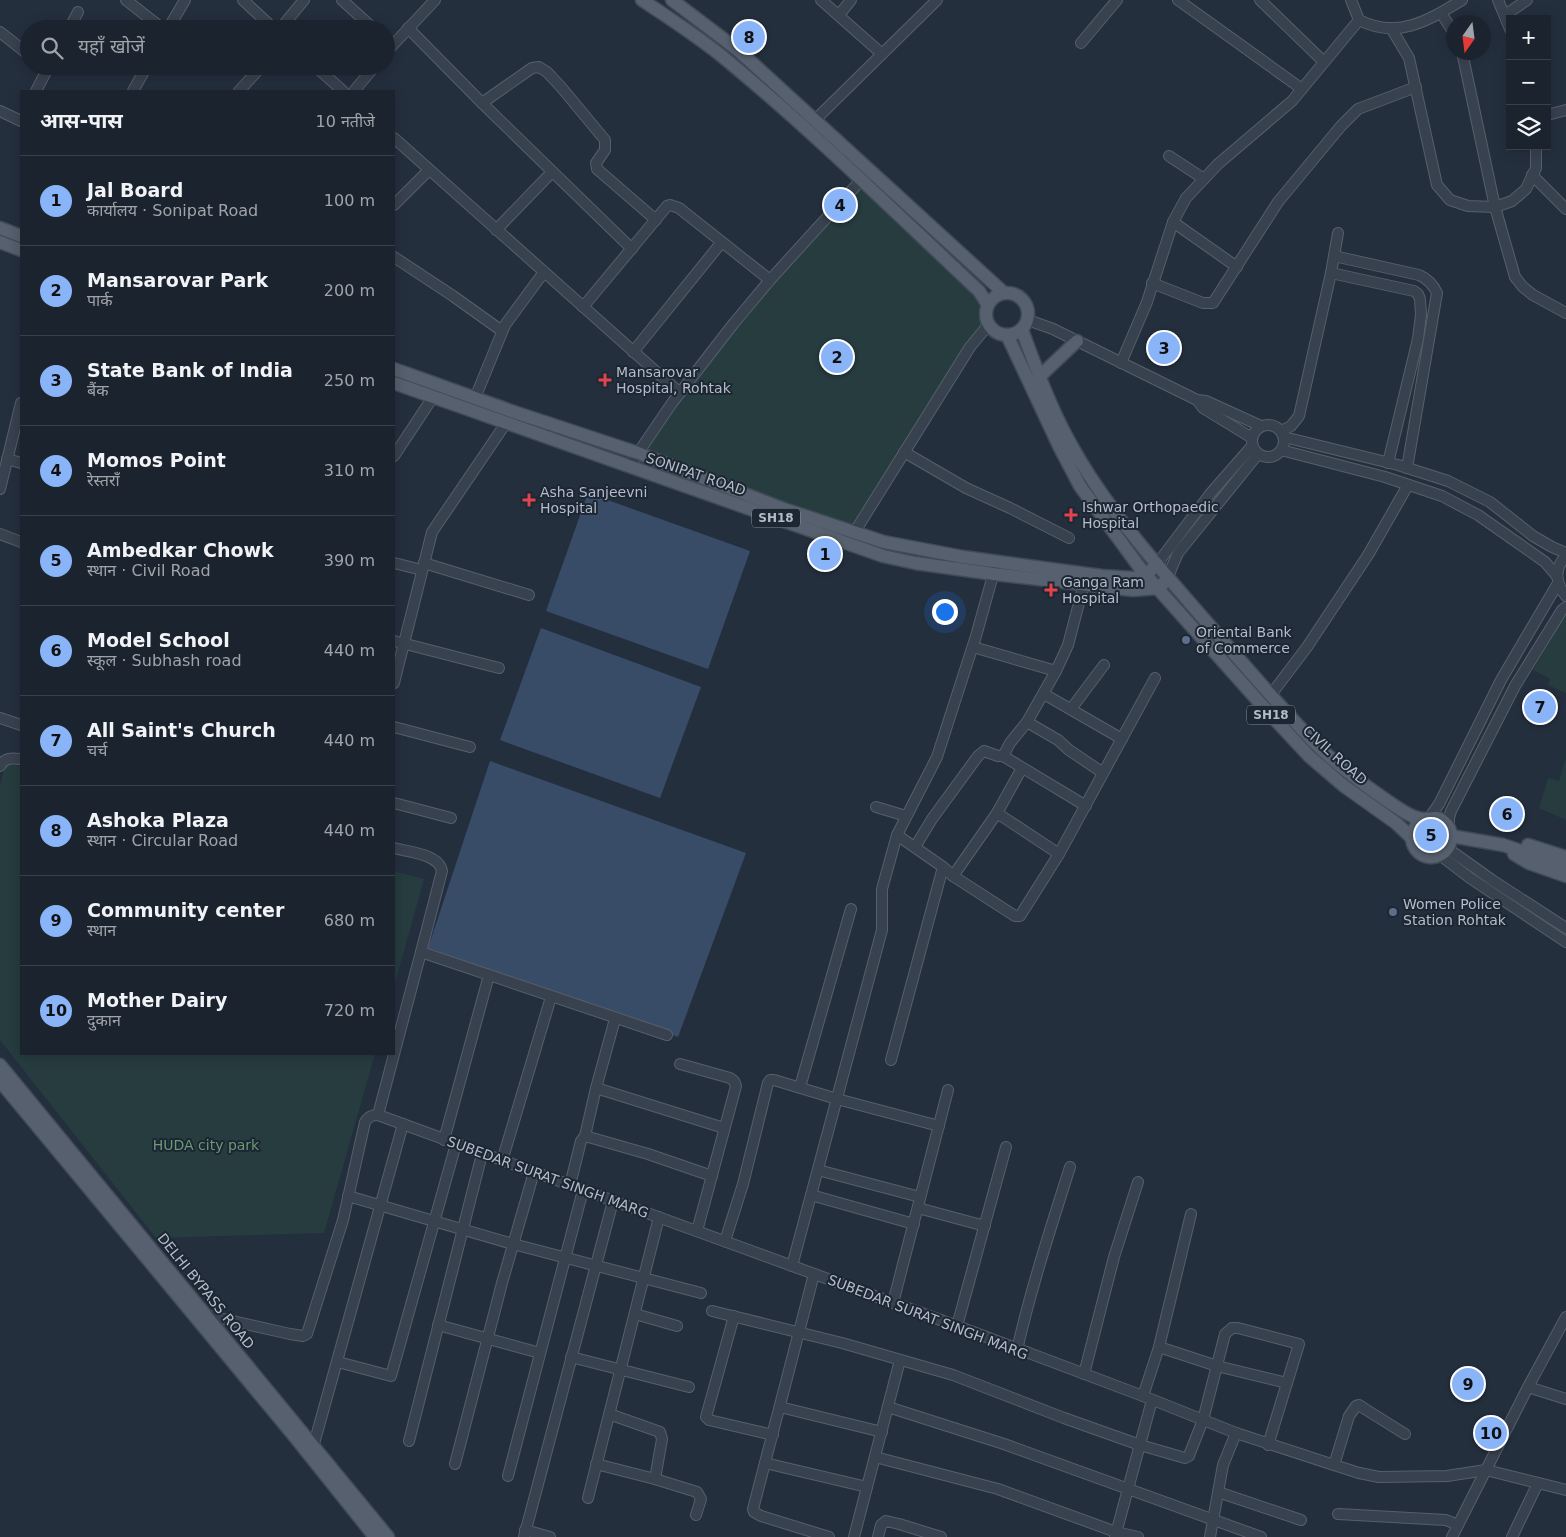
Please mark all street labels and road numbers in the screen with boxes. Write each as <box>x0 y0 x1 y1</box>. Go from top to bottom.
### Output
street label: SONIPAT ROAD <box>644 449 748 499</box>
road number: SH18 <box>752 508 800 528</box>
road number: SH18 <box>1247 706 1295 724</box>
street label: CIVIL ROAD <box>1300 722 1370 788</box>
street label: SUBEDAR SURAT SINGH MARG <box>445 1133 651 1221</box>
street label: DELHI BYPASS ROAD <box>154 1230 258 1352</box>
street label: SUBEDAR SURAT SINGH MARG <box>826 1271 1030 1363</box>

